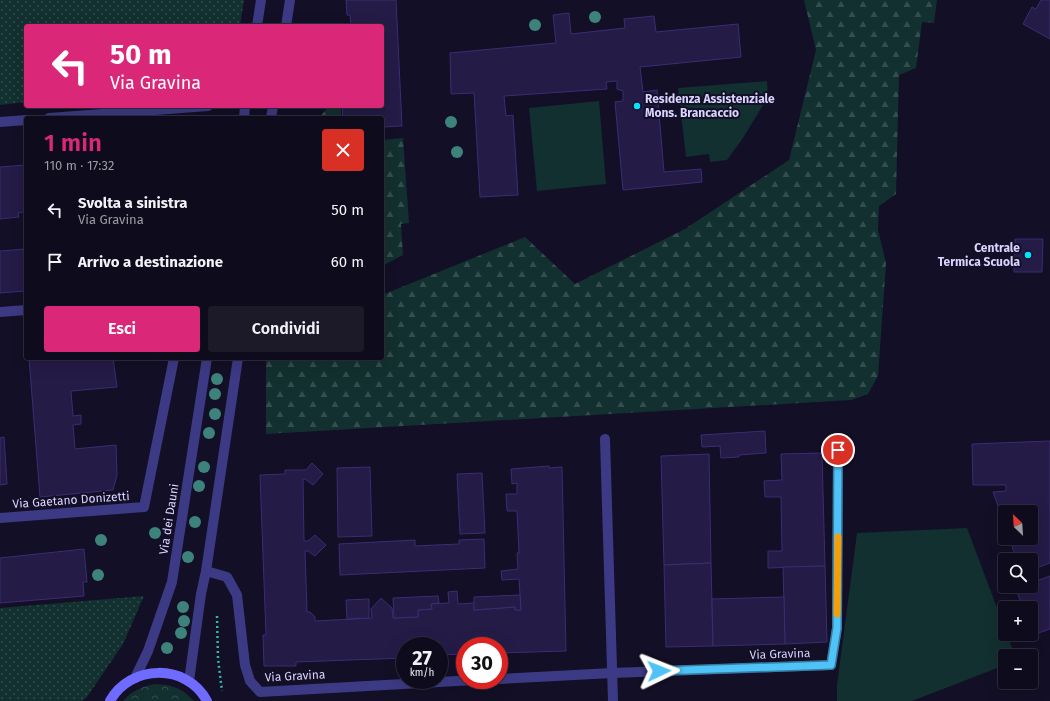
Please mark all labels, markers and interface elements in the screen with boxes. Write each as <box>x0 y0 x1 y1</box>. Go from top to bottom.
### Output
text: 50 m <box>110 38 172 71</box>
icon: left <box>44 40 96 92</box>
text: Via Gravina <box>110 72 201 94</box>
place label: Residenza Assistenziale Mons. Brancaccio <box>645 92 775 120</box>
marker: Residenza Assistenziale Mons. Brancaccio <box>632 101 642 111</box>
text: 1 min <box>44 129 102 157</box>
button: close <box>322 129 364 171</box>
text: 110 m · 17:32 <box>44 158 114 173</box>
text: Svolta a sinistra <box>78 194 188 212</box>
icon: left <box>44 199 66 221</box>
text: 50 m <box>331 201 364 219</box>
text: Via Gravina <box>78 212 144 227</box>
place label: Centrale Termica Scuola <box>938 241 1020 269</box>
marker: Centrale Termica Scuola <box>1023 250 1033 260</box>
icon: arrive <box>44 251 66 273</box>
text: Arrivo a destinazione <box>78 253 223 271</box>
text: 60 m <box>331 253 364 271</box>
button: Esci <box>44 306 200 352</box>
button: Condividi <box>208 306 364 352</box>
pin <box>821 433 855 467</box>
icon: arrive <box>827 439 849 461</box>
street label: Via dei Dauni <box>156 483 182 555</box>
street label: Via Gaetano Donizetti <box>12 489 130 511</box>
north arrow <box>998 505 1038 545</box>
map controls <box>998 505 1038 689</box>
button: search <box>998 553 1038 593</box>
button: + <box>998 601 1038 641</box>
speed limit sign: 30 <box>456 637 508 689</box>
text: 27 <box>412 646 432 670</box>
street label: Via Gravina <box>749 646 811 662</box>
button: − <box>998 649 1038 689</box>
position arrow <box>638 650 680 692</box>
street label: Via Gravina <box>264 667 326 685</box>
text: km/h <box>410 667 434 679</box>

